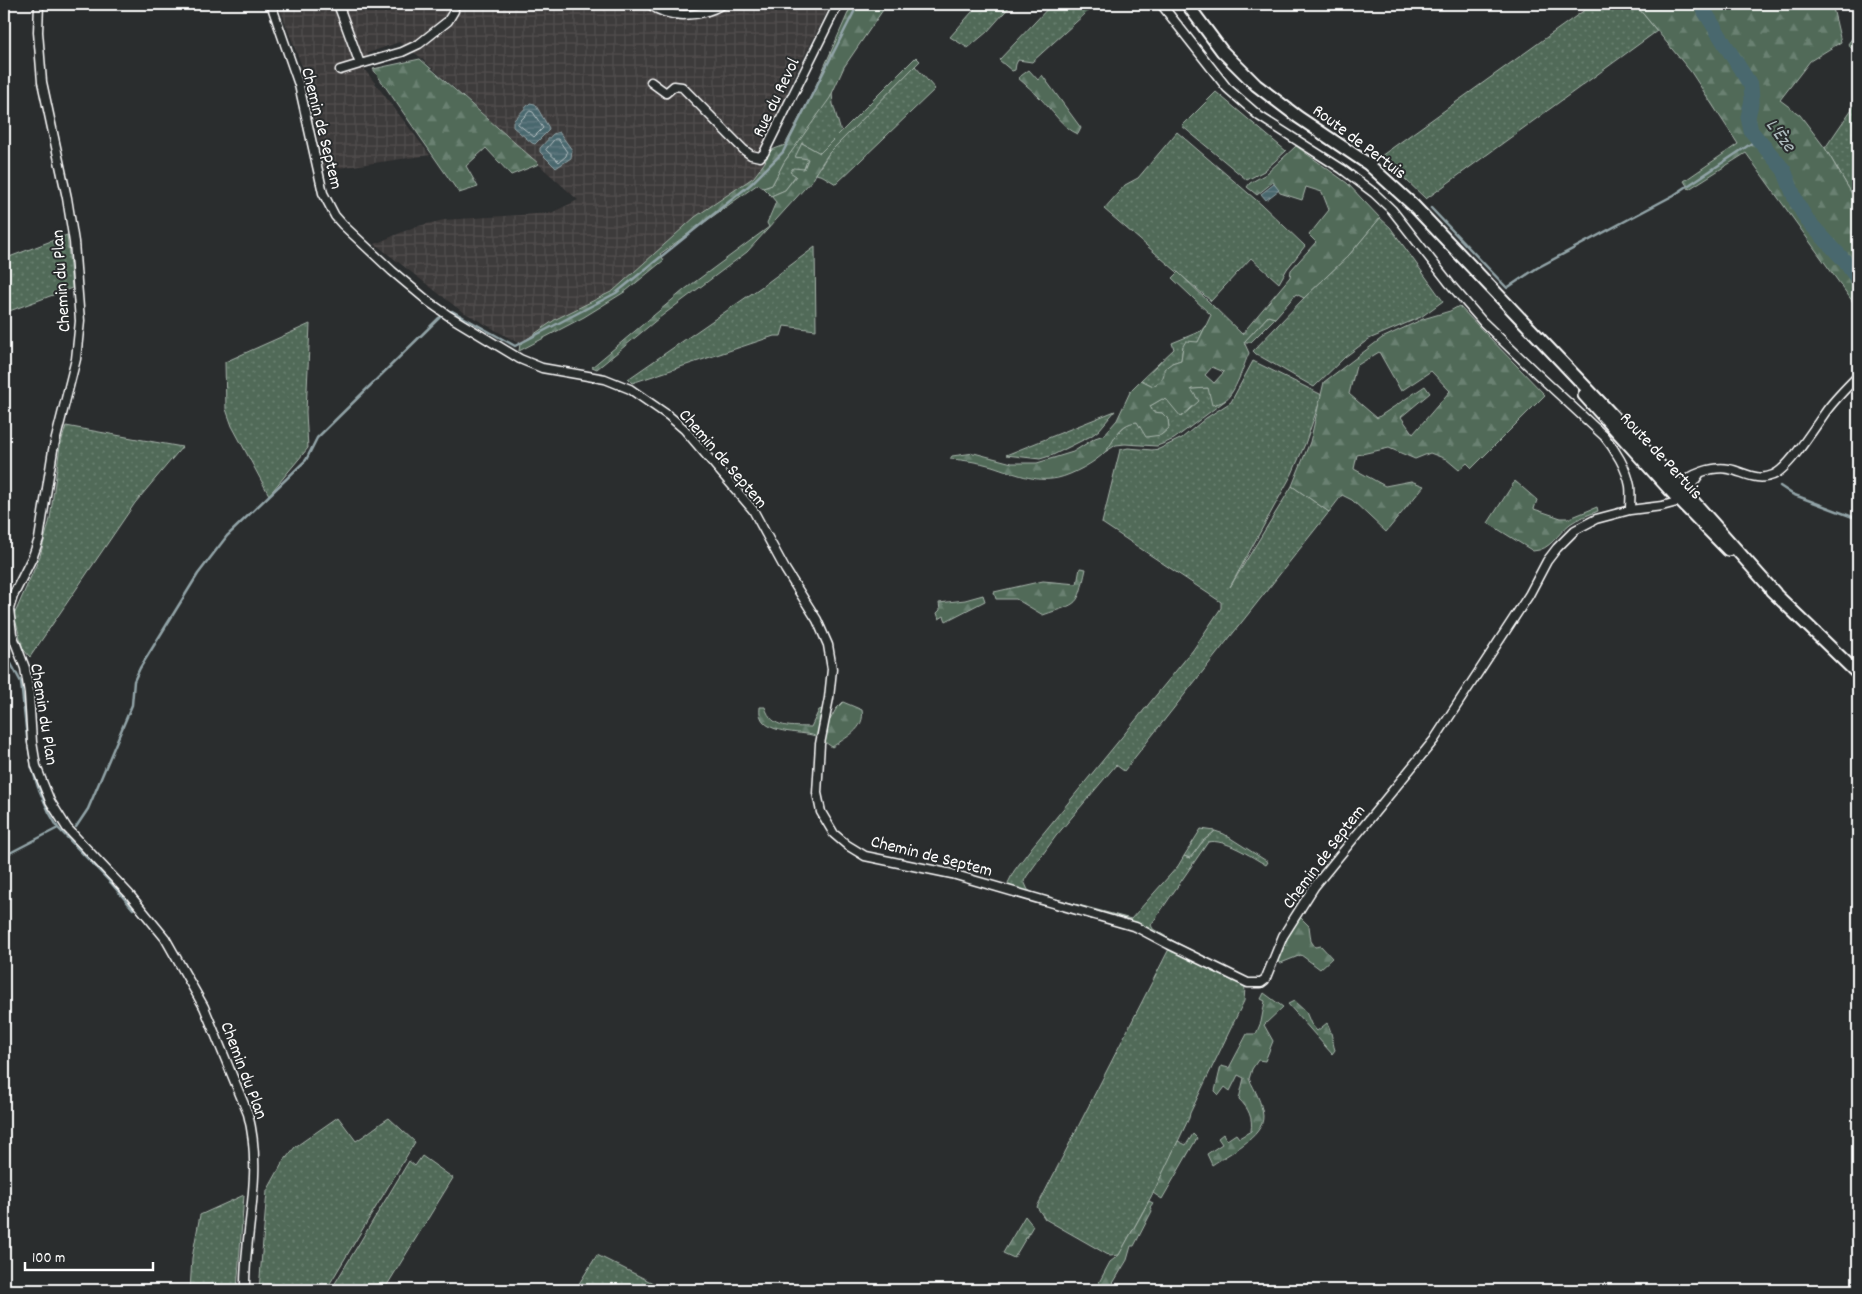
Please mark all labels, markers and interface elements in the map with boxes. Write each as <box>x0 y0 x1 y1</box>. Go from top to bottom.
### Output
street label: Rue du Revol <box>747 54 808 142</box>
street label: Chemin de Septem <box>293 65 348 192</box>
street label: Route de Pertuis <box>1306 99 1411 187</box>
water label: L'Èze <box>1758 114 1802 160</box>
street label: Chemin du Plan <box>46 229 79 333</box>
street label: Chemin de Septem <box>672 404 772 515</box>
street label: Route de Pertuis <box>1613 407 1707 506</box>
street label: Chemin du Plan <box>22 662 63 767</box>
street label: Chemin de Septem <box>1277 800 1373 915</box>
street label: Chemin de Septem <box>868 830 995 885</box>
street label: Chemin du Plan <box>213 1018 273 1123</box>
scale bar <box>25 1239 152 1271</box>
text: 100 m <box>32 1248 65 1270</box>

